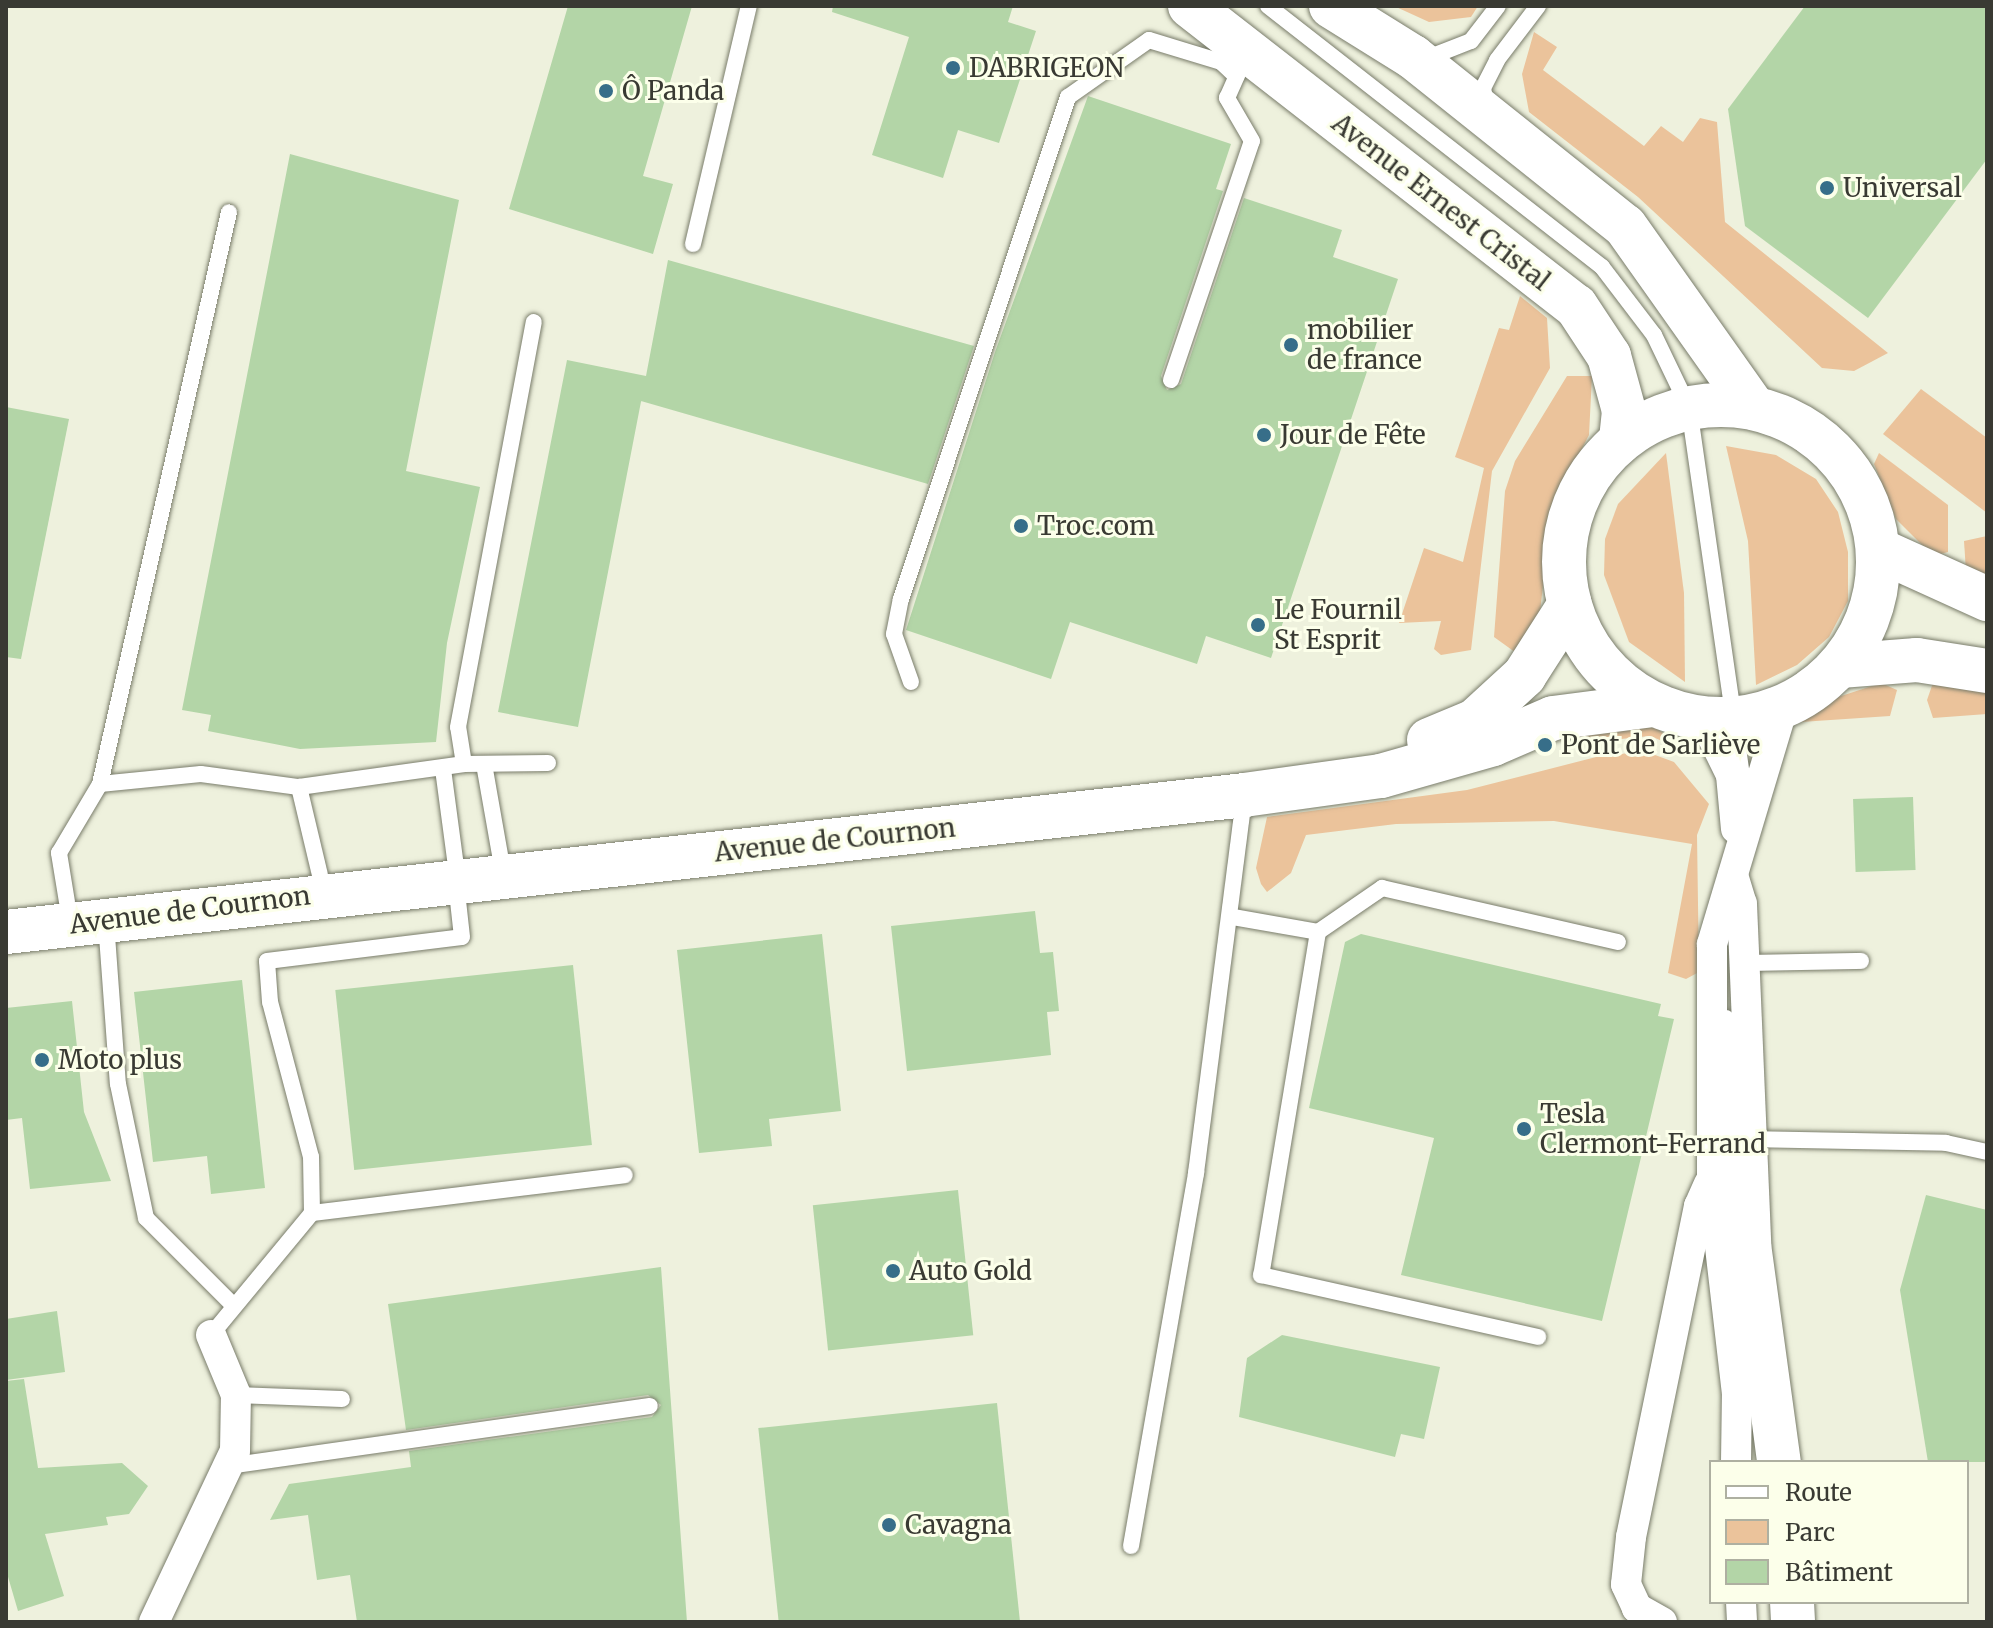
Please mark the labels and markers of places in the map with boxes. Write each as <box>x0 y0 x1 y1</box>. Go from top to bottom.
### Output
place label: DABRIGEON <box>969 52 1124 84</box>
marker: DABRIGEON <box>944 59 962 77</box>
place label: Ô Panda <box>622 75 724 107</box>
marker: Ô Panda <box>597 82 615 100</box>
place label: Universal <box>1843 172 1962 204</box>
marker: Universal <box>1818 179 1836 197</box>
place label: mobilier de france <box>1307 314 1422 376</box>
marker: mobilier de france <box>1282 336 1300 354</box>
place label: Jour de Fête <box>1280 419 1426 451</box>
marker: Jour de Fête <box>1255 426 1273 444</box>
place label: Troc.com <box>1037 510 1155 542</box>
marker: Troc.com <box>1012 517 1030 535</box>
place label: Le Fournil St Esprit <box>1274 594 1402 656</box>
marker: Le Fournil St Esprit <box>1249 616 1267 634</box>
place label: Pont de Sarliève <box>1561 729 1760 761</box>
marker: Pont de Sarliève <box>1536 736 1554 754</box>
place label: Moto plus <box>58 1044 182 1076</box>
marker: Moto plus <box>33 1051 51 1069</box>
place label: Tesla Clermont-Ferrand <box>1540 1098 1766 1160</box>
marker: Tesla Clermont-Ferrand <box>1515 1120 1533 1138</box>
place label: Auto Gold <box>909 1255 1032 1287</box>
marker: Auto Gold <box>884 1262 902 1280</box>
place label: Cavagna <box>905 1509 1012 1541</box>
marker: Cavagna <box>880 1516 898 1534</box>

